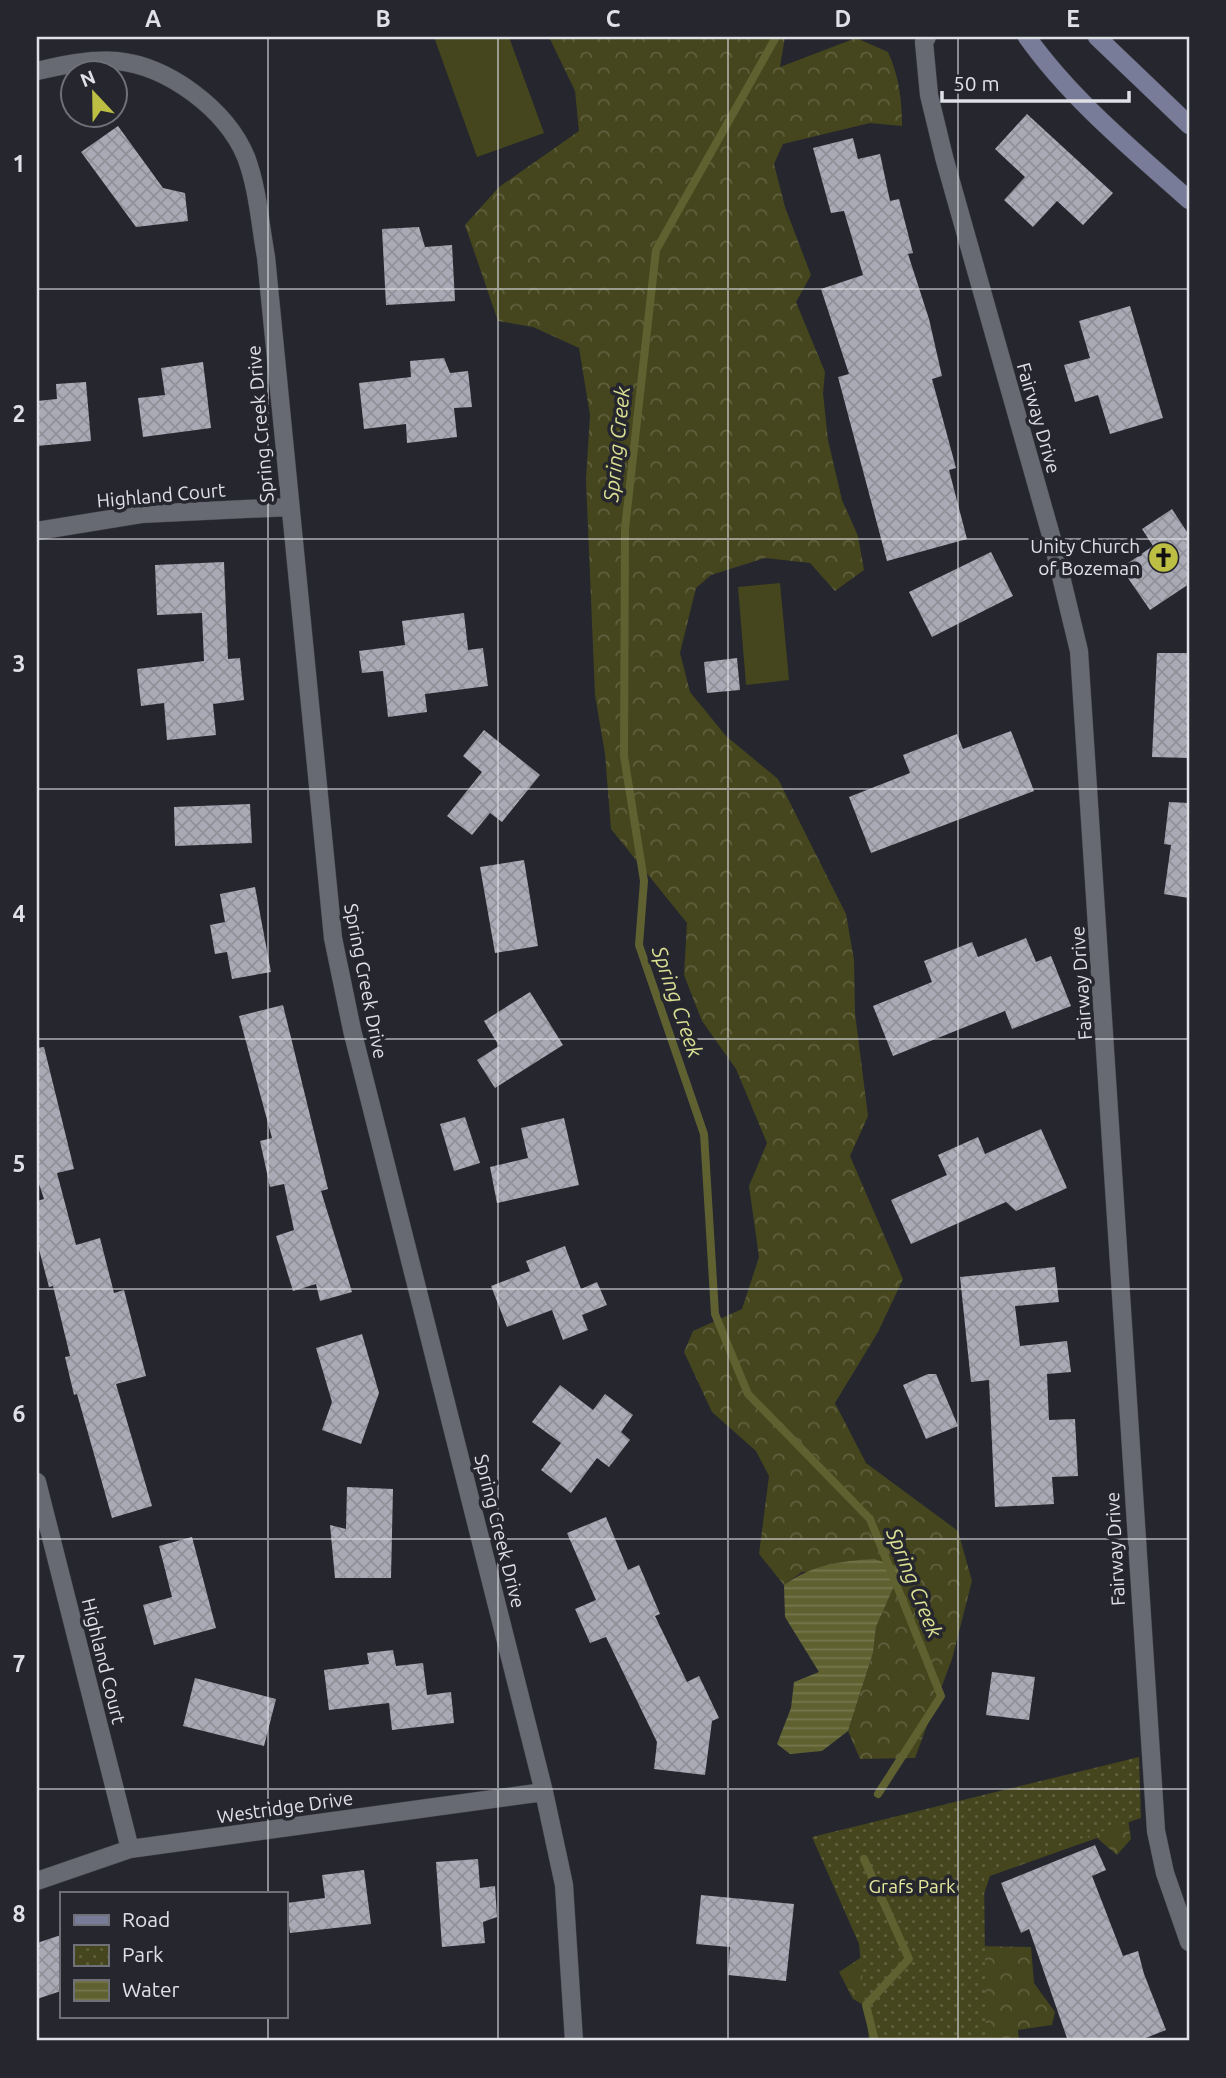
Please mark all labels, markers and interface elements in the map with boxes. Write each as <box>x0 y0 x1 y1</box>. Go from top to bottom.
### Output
text: A <box>145 6 161 31</box>
text: B <box>375 6 391 31</box>
text: C <box>606 6 621 31</box>
text: D <box>835 6 851 31</box>
text: E <box>1066 6 1080 31</box>
north arrow <box>60 60 130 130</box>
scale bar <box>942 60 1130 104</box>
text: N <box>77 65 98 91</box>
text: 50 m <box>953 71 1000 95</box>
text: 1 <box>13 151 25 176</box>
street label: Spring Creek Drive <box>242 344 278 504</box>
street label: Fairway Drive <box>1013 360 1065 476</box>
water label: Spring Creek <box>598 385 634 504</box>
text: 2 <box>13 401 25 426</box>
street label: Highland Court <box>96 478 227 512</box>
place label: Unity Church of Bozeman <box>1030 535 1140 579</box>
church icon: Unity Church of Bozeman <box>1146 540 1180 574</box>
text: 3 <box>13 651 25 676</box>
text: 4 <box>13 901 26 926</box>
street label: Spring Creek Drive <box>340 902 392 1060</box>
street label: Fairway Drive <box>1066 925 1096 1041</box>
water label: Spring Creek <box>647 942 708 1061</box>
text: 5 <box>13 1151 25 1176</box>
text: 6 <box>13 1401 26 1426</box>
street label: Spring Creek Drive <box>470 1452 530 1610</box>
street label: Fairway Drive <box>1101 1491 1129 1607</box>
water label: Spring Creek <box>882 1523 948 1641</box>
street label: Highland Court <box>78 1596 130 1727</box>
text: 7 <box>13 1651 25 1676</box>
street label: Westridge Drive <box>216 1787 354 1827</box>
park label: Grafs Park <box>868 1875 956 1897</box>
legend <box>60 1892 287 2018</box>
text: 8 <box>13 1901 25 1926</box>
text: Road <box>122 1907 170 1931</box>
text: Park <box>122 1942 164 1966</box>
text: Water <box>122 1977 180 2001</box>

